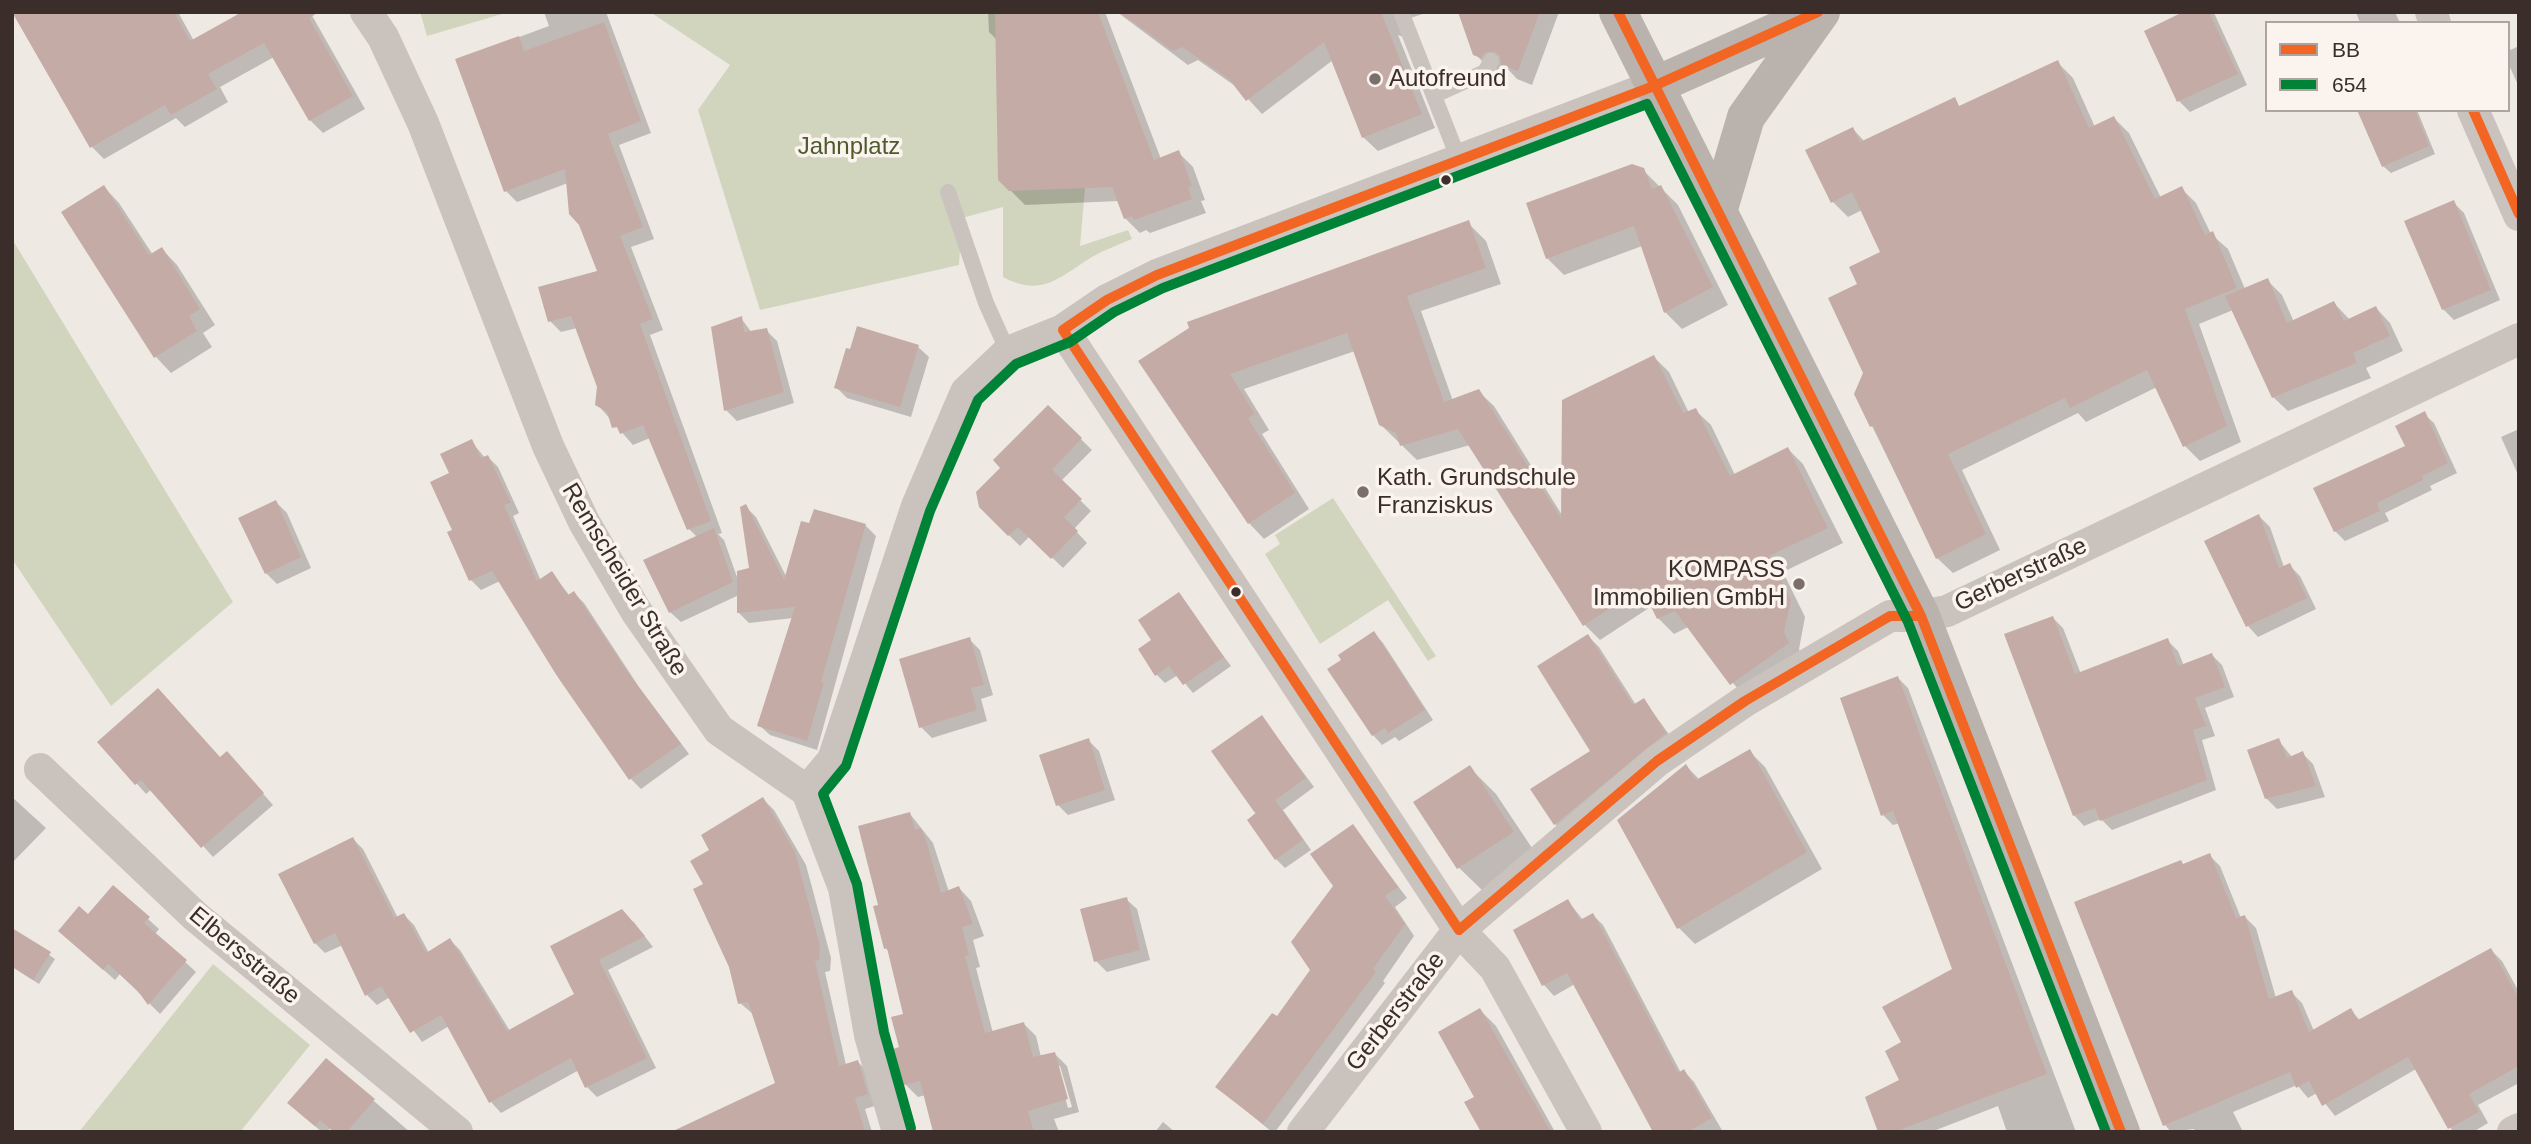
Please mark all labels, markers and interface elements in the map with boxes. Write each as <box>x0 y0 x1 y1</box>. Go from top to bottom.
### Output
legend <box>2265 21 2510 112</box>
text: BB <box>2332 38 2360 61</box>
place label: Autofreund <box>1389 65 1506 93</box>
marker: Autofreund <box>1367 71 1383 87</box>
text: 654 <box>2332 73 2367 96</box>
park label: Jahnplatz <box>798 133 900 161</box>
unlabelled marker <box>1439 173 1453 187</box>
place label: Kath. Grundschule Franziskus <box>1377 464 1576 520</box>
street label: Remscheider Straße <box>555 478 693 682</box>
marker: Kath. Grundschule Franziskus <box>1355 484 1371 500</box>
street label: Gerberstraße <box>1950 532 2092 618</box>
place label: KOMPASS Immobilien GmbH <box>1593 556 1785 612</box>
marker: KOMPASS Immobilien GmbH <box>1791 576 1807 592</box>
unlabelled marker <box>1229 585 1243 599</box>
street label: Elbersstraße <box>183 901 305 1011</box>
street label: Gerberstraße <box>1341 947 1451 1077</box>

